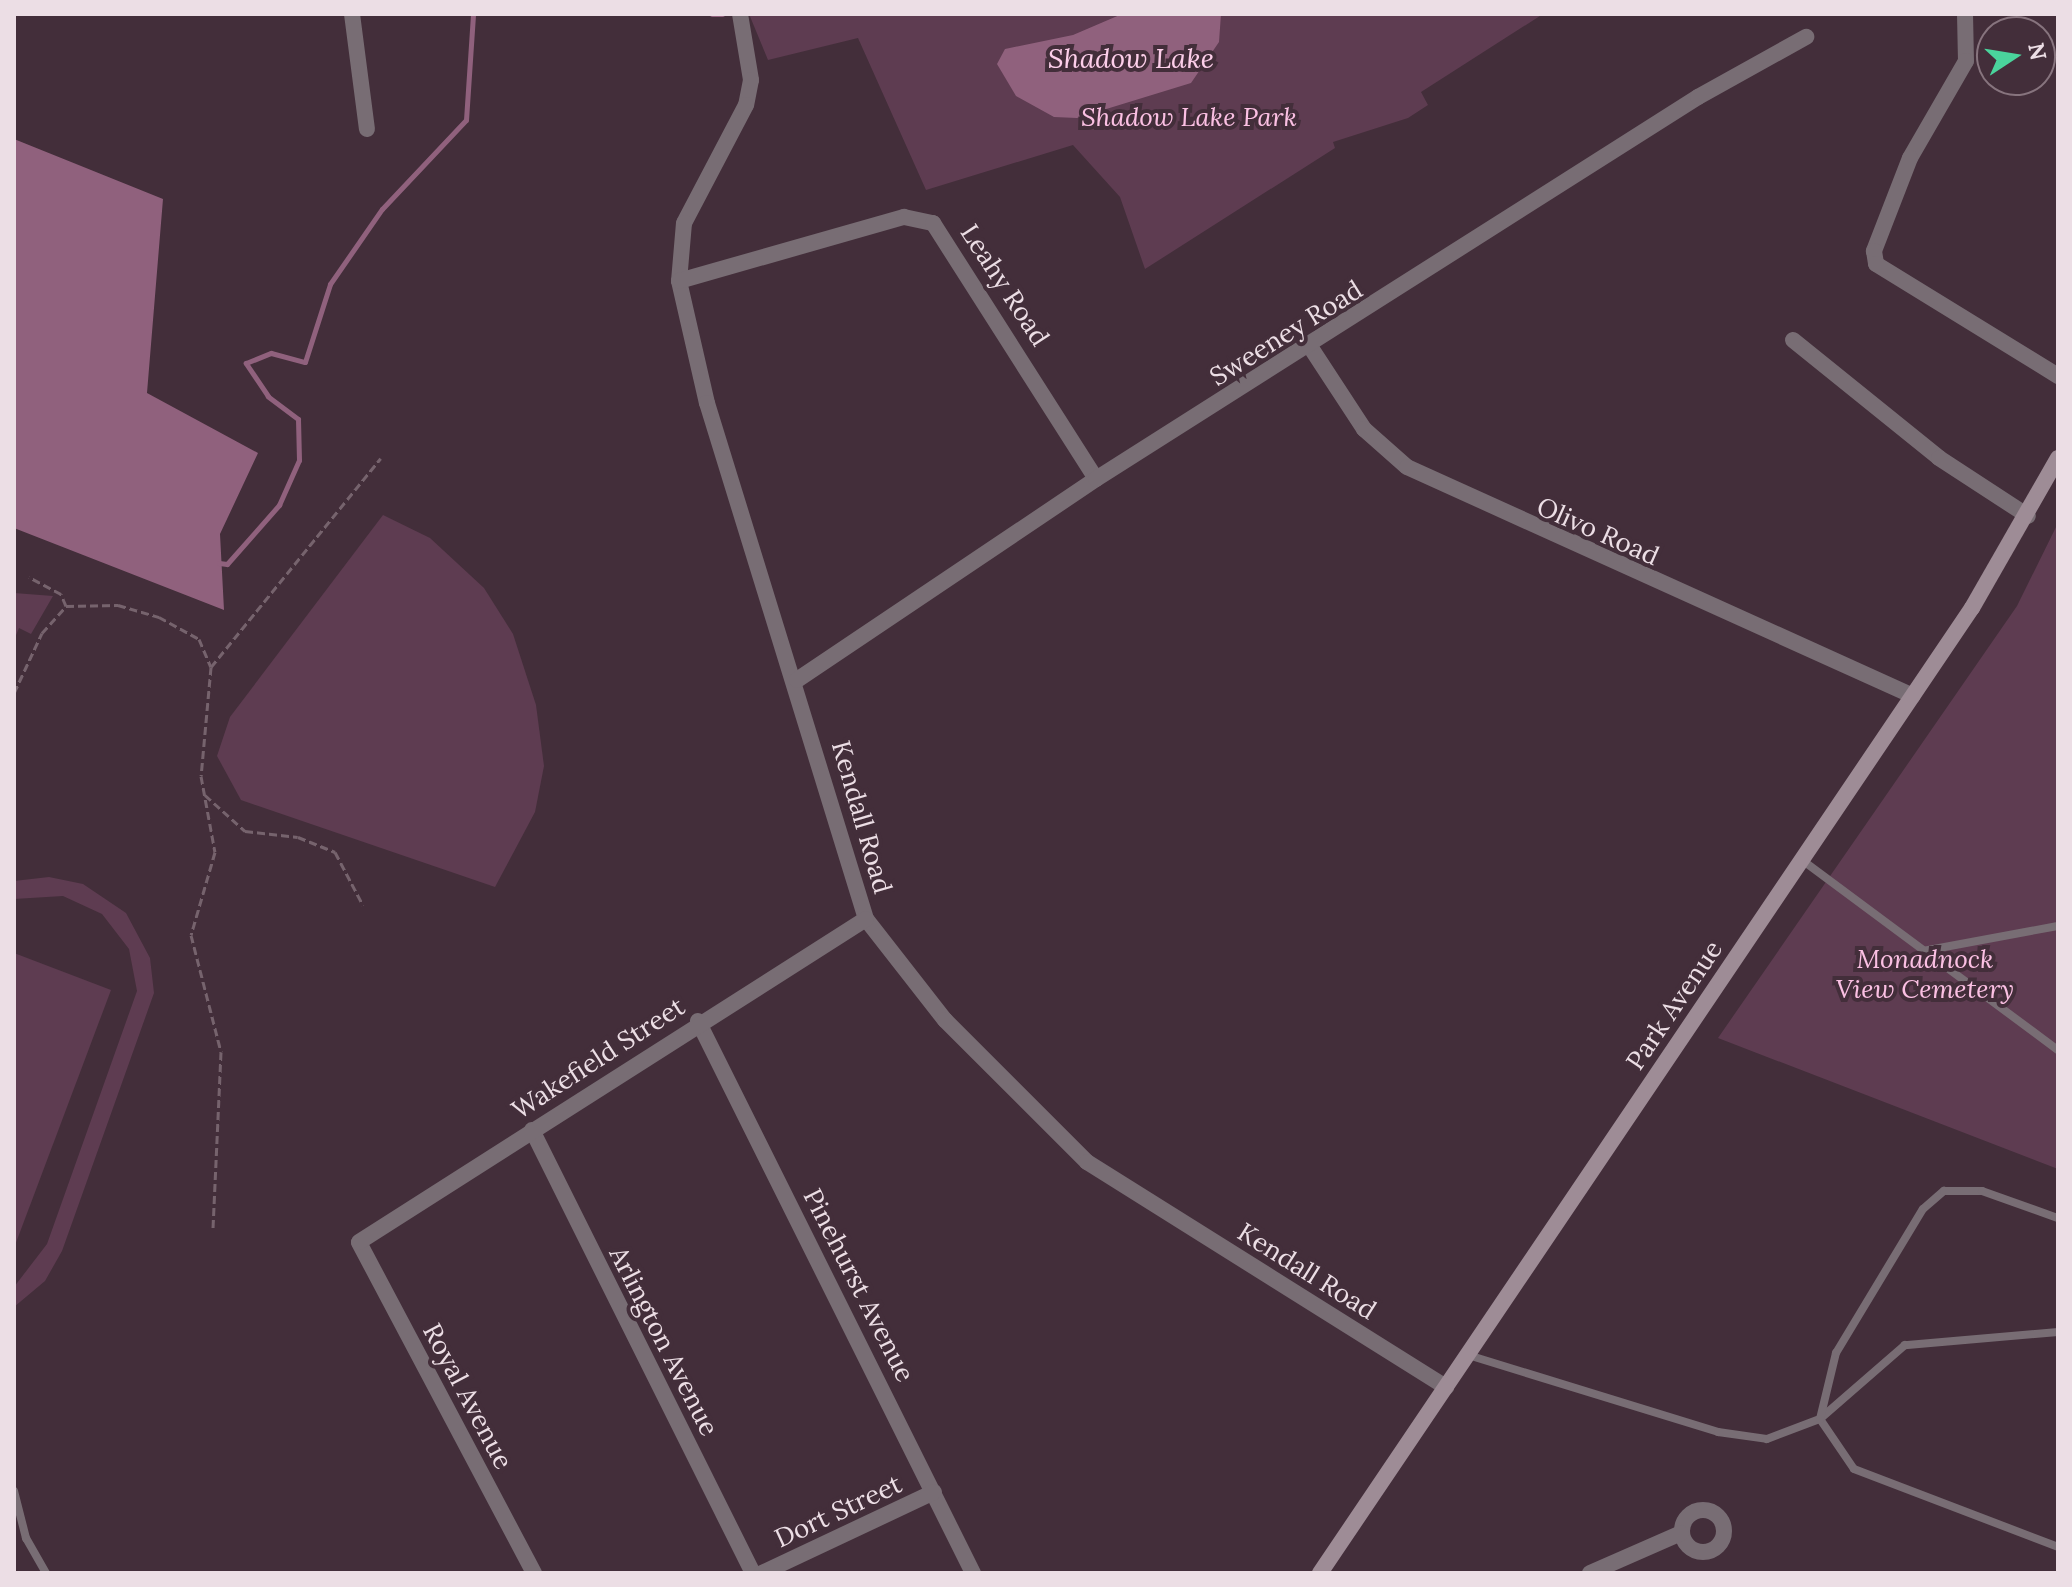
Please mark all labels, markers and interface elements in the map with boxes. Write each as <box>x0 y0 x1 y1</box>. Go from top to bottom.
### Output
north arrow <box>1976 16 2056 96</box>
text: N <box>2022 40 2053 63</box>
water label: Shadow Lake <box>1048 41 1214 75</box>
park label: Shadow Lake Park <box>1081 101 1297 133</box>
street label: Leahy Road <box>954 218 1056 352</box>
street label: Sweeney Road <box>1204 274 1368 392</box>
street label: Olivo Road <box>1532 490 1664 572</box>
street label: Kendall Road <box>825 737 899 897</box>
street label: Park Avenue <box>1619 934 1729 1076</box>
park label: Monadnock View Cemetery <box>1836 943 2014 1004</box>
street label: Wakefield Street <box>506 991 690 1125</box>
street label: Pinehurst Avenue <box>797 1183 921 1387</box>
street label: Kendall Road <box>1232 1216 1382 1326</box>
street label: Arlington Avenue <box>603 1241 725 1441</box>
street label: Royal Avenue <box>417 1318 519 1474</box>
street label: Dort Street <box>769 1468 907 1554</box>

